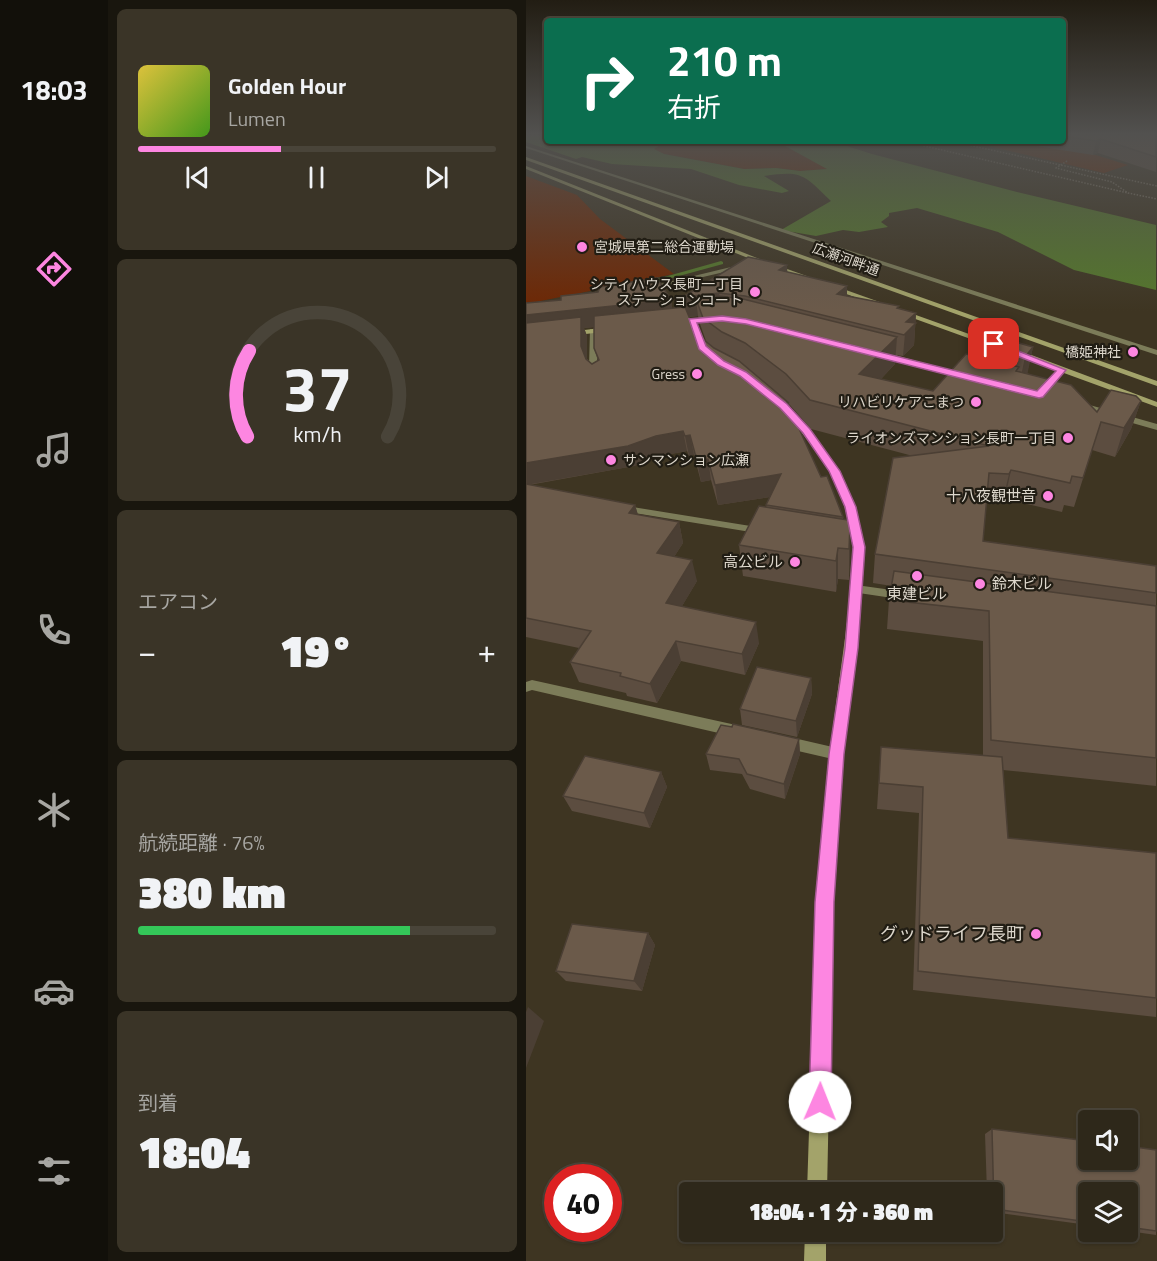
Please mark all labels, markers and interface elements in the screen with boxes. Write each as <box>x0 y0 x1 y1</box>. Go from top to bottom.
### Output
text: 210 m <box>667 28 782 92</box>
icon: right <box>568 42 646 120</box>
text: 18:03 <box>20 69 88 110</box>
text: Golden Hour <box>228 69 346 103</box>
text: 右折 <box>667 86 721 127</box>
text: Lumen <box>228 103 286 134</box>
icon: previous <box>181 161 214 194</box>
icon: pause <box>300 161 333 194</box>
icon: next <box>420 161 453 194</box>
place label: 宮城県第二総合運動場 <box>594 236 734 257</box>
street label: 広瀬河畔通 <box>810 237 883 280</box>
marker: 宮城県第二総合運動場 <box>575 240 589 254</box>
icon: directions <box>33 248 75 290</box>
place label: シティハウス長町一丁目 ステーションコート <box>590 273 743 310</box>
marker: シティハウス長町一丁目 ステーションコート <box>748 285 762 299</box>
pin <box>968 318 1019 369</box>
icon: arrive <box>977 327 1010 360</box>
text: 37 <box>282 340 352 435</box>
place label: 橋姫神社 <box>1065 341 1121 362</box>
marker: 橋姫神社 <box>1126 345 1140 359</box>
place label: Gress <box>652 363 685 384</box>
marker: Gress <box>690 367 704 381</box>
place label: リハビリケアこまつ <box>838 391 964 412</box>
marker: リハビリケアこまつ <box>969 395 983 409</box>
text: km/h <box>293 419 341 451</box>
place label: ライオンズマンション長町一丁目 <box>846 427 1056 448</box>
icon: music <box>33 429 75 471</box>
marker: ライオンズマンション長町一丁目 <box>1061 431 1075 445</box>
place label: サンマンション広瀬 <box>623 449 749 470</box>
marker: サンマンション広瀬 <box>604 453 618 467</box>
place label: 十八夜観世音 <box>946 484 1036 507</box>
marker: 十八夜観世音 <box>1041 489 1055 503</box>
place label: 高公ビル <box>723 550 783 573</box>
marker: 高公ビル <box>788 555 802 569</box>
marker: 東建ビル <box>910 569 924 583</box>
place label: 鈴木ビル <box>992 572 1052 595</box>
marker: 鈴木ビル <box>973 577 987 591</box>
place label: 東建ビル <box>887 582 947 605</box>
text: エアコン <box>138 586 218 617</box>
icon: phone <box>33 609 75 651</box>
text: 19° <box>280 616 354 684</box>
text: − <box>138 626 156 676</box>
text: + <box>478 626 496 676</box>
icon: climate <box>33 789 75 831</box>
text: 航続距離 · 76% <box>138 827 265 858</box>
text: 380 km <box>138 857 286 925</box>
place label: グッドライフ長町 <box>880 920 1024 947</box>
marker: グッドライフ長町 <box>1029 927 1043 941</box>
icon: car <box>33 970 75 1012</box>
position arrow <box>788 1070 852 1134</box>
text: 到着 <box>138 1087 178 1118</box>
map controls <box>1078 1110 1138 1242</box>
button: sound <box>1078 1110 1138 1170</box>
text: 18:04 <box>138 1117 250 1185</box>
icon: filters <box>33 1150 75 1192</box>
speed limit sign: 40 <box>544 1164 622 1242</box>
button: layers <box>1078 1182 1138 1242</box>
text: 18:04 · 1 分 · 360 m <box>749 1195 933 1229</box>

